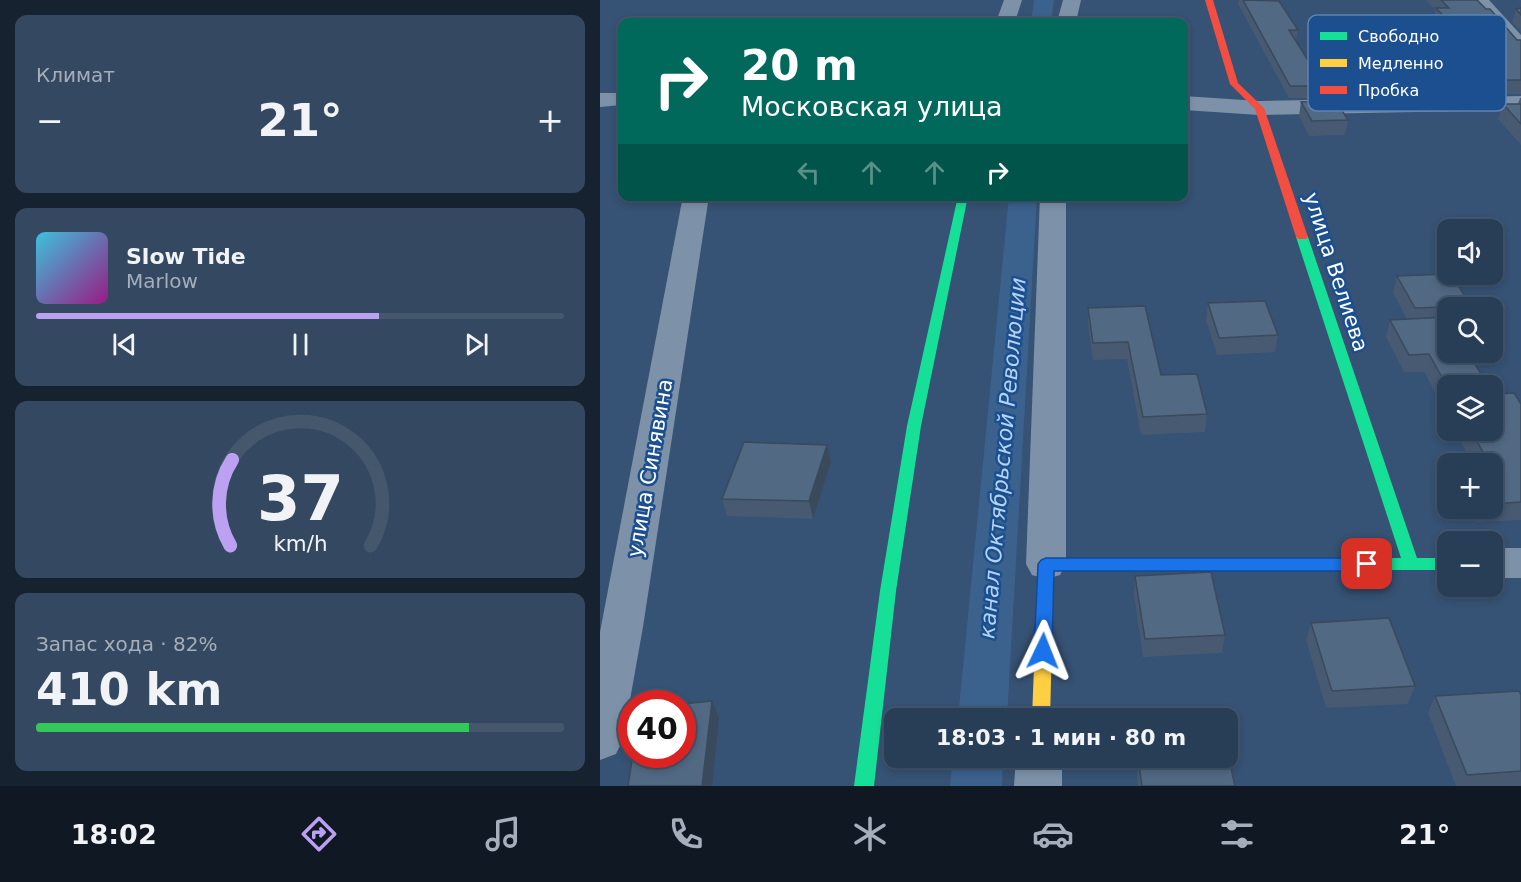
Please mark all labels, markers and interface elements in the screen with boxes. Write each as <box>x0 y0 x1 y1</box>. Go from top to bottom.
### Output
legend <box>1308 15 1506 111</box>
text: Свободно <box>1358 27 1439 46</box>
text: 20 m <box>741 41 858 90</box>
icon: right <box>642 42 720 120</box>
text: Медленно <box>1358 54 1444 73</box>
text: Климат <box>36 63 115 87</box>
text: Пробка <box>1358 81 1419 100</box>
text: Московская улица <box>741 91 1003 122</box>
text: 21° <box>257 94 343 147</box>
text: − <box>36 101 64 140</box>
text: + <box>536 101 564 140</box>
icon: left <box>792 156 825 189</box>
icon: ahead <box>855 156 888 189</box>
icon: ahead <box>918 156 951 189</box>
icon: right <box>981 156 1014 189</box>
street label: улица Велиева <box>1299 189 1373 355</box>
map controls <box>1437 219 1503 597</box>
button: sound <box>1437 219 1503 285</box>
text: Slow Tide <box>126 244 246 269</box>
text: Marlow <box>126 269 198 293</box>
water label: канал Октябрьской Революции <box>974 276 1031 640</box>
button: search <box>1437 297 1503 363</box>
icon: previous <box>108 328 141 361</box>
icon: pause <box>284 328 317 361</box>
icon: next <box>460 328 493 361</box>
button: layers <box>1437 375 1503 441</box>
street label: улица Синявина <box>622 377 678 559</box>
button: + <box>1437 453 1503 519</box>
text: 37 <box>257 463 343 536</box>
button: − <box>1437 531 1503 597</box>
text: km/h <box>273 532 327 557</box>
pin <box>1341 538 1392 589</box>
icon: arrive <box>1350 547 1383 580</box>
position arrow <box>1011 619 1075 683</box>
text: Запас хода · 82% <box>36 632 217 656</box>
text: 410 km <box>36 663 222 716</box>
speed limit sign: 40 <box>618 690 696 768</box>
text: 18:03 · 1 мин · 80 m <box>936 725 1186 750</box>
icon: directions <box>298 813 340 855</box>
icon: music <box>482 813 524 855</box>
icon: phone <box>665 813 707 855</box>
icon: climate <box>849 813 891 855</box>
icon: car <box>1032 813 1074 855</box>
icon: filters <box>1216 813 1258 855</box>
text: 18:02 <box>71 819 157 850</box>
text: 21° <box>1399 819 1450 850</box>

